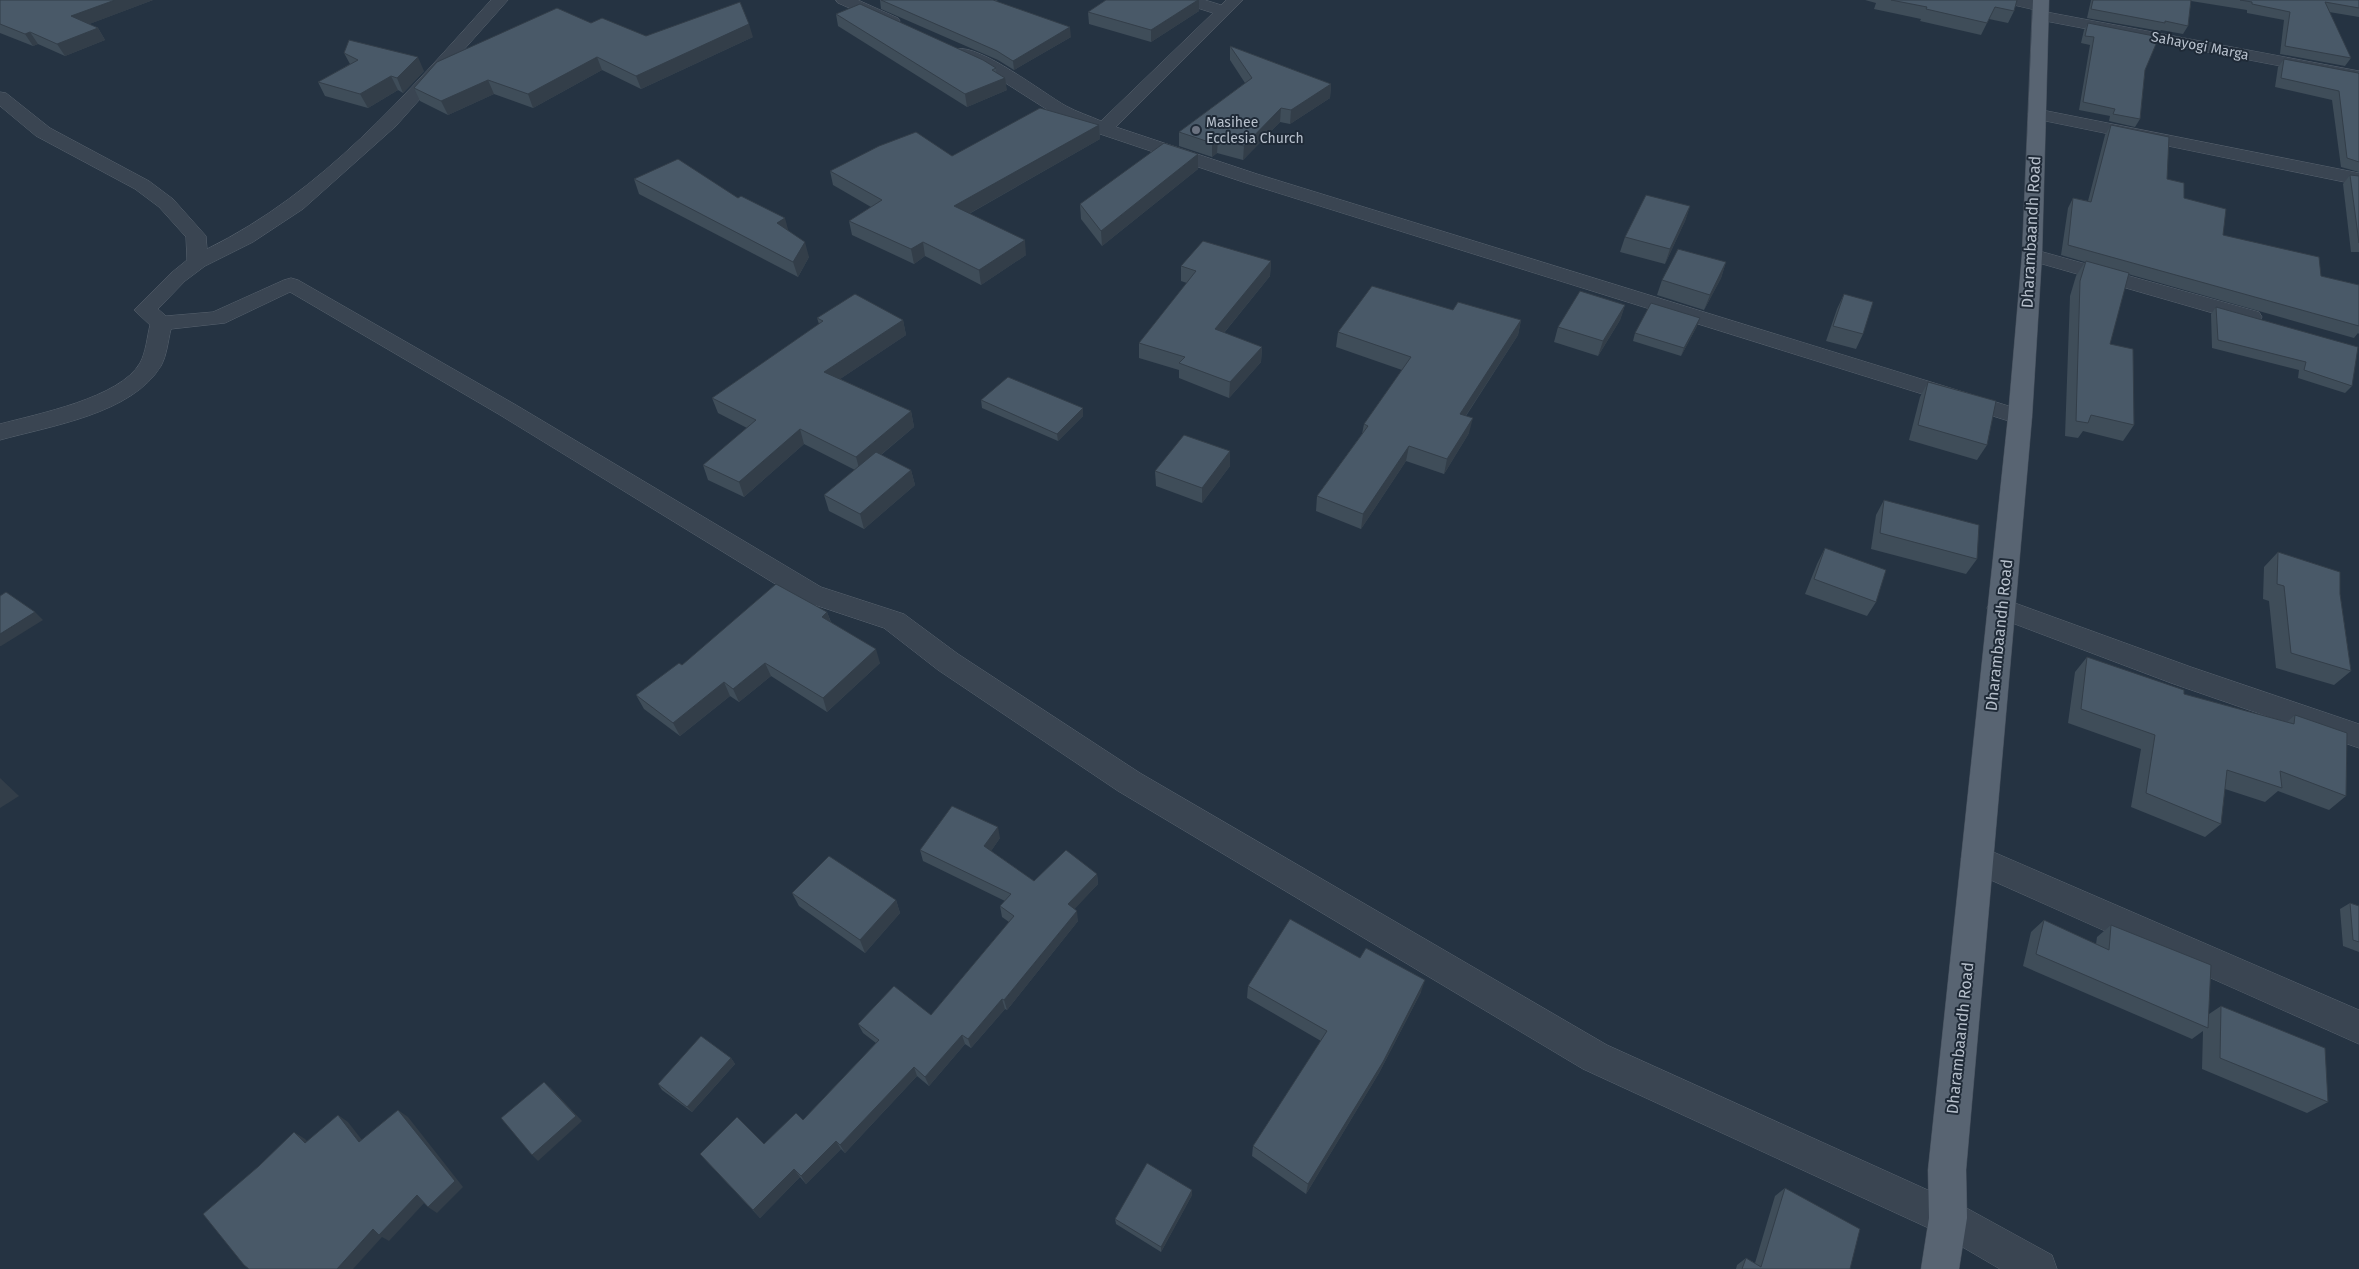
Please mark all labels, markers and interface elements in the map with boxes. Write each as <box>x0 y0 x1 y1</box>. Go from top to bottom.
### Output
street label: Sahayogi Marga <box>2150 28 2250 64</box>
place label: Masihee Ecclesia Church <box>1206 114 1304 147</box>
marker: Masihee Ecclesia Church <box>1190 124 1202 136</box>
street label: Dharambaandh Road <box>2018 155 2044 309</box>
street label: Dharambaandh Road <box>1982 558 2016 712</box>
street label: Dharambaandh Road <box>1943 961 1977 1115</box>

